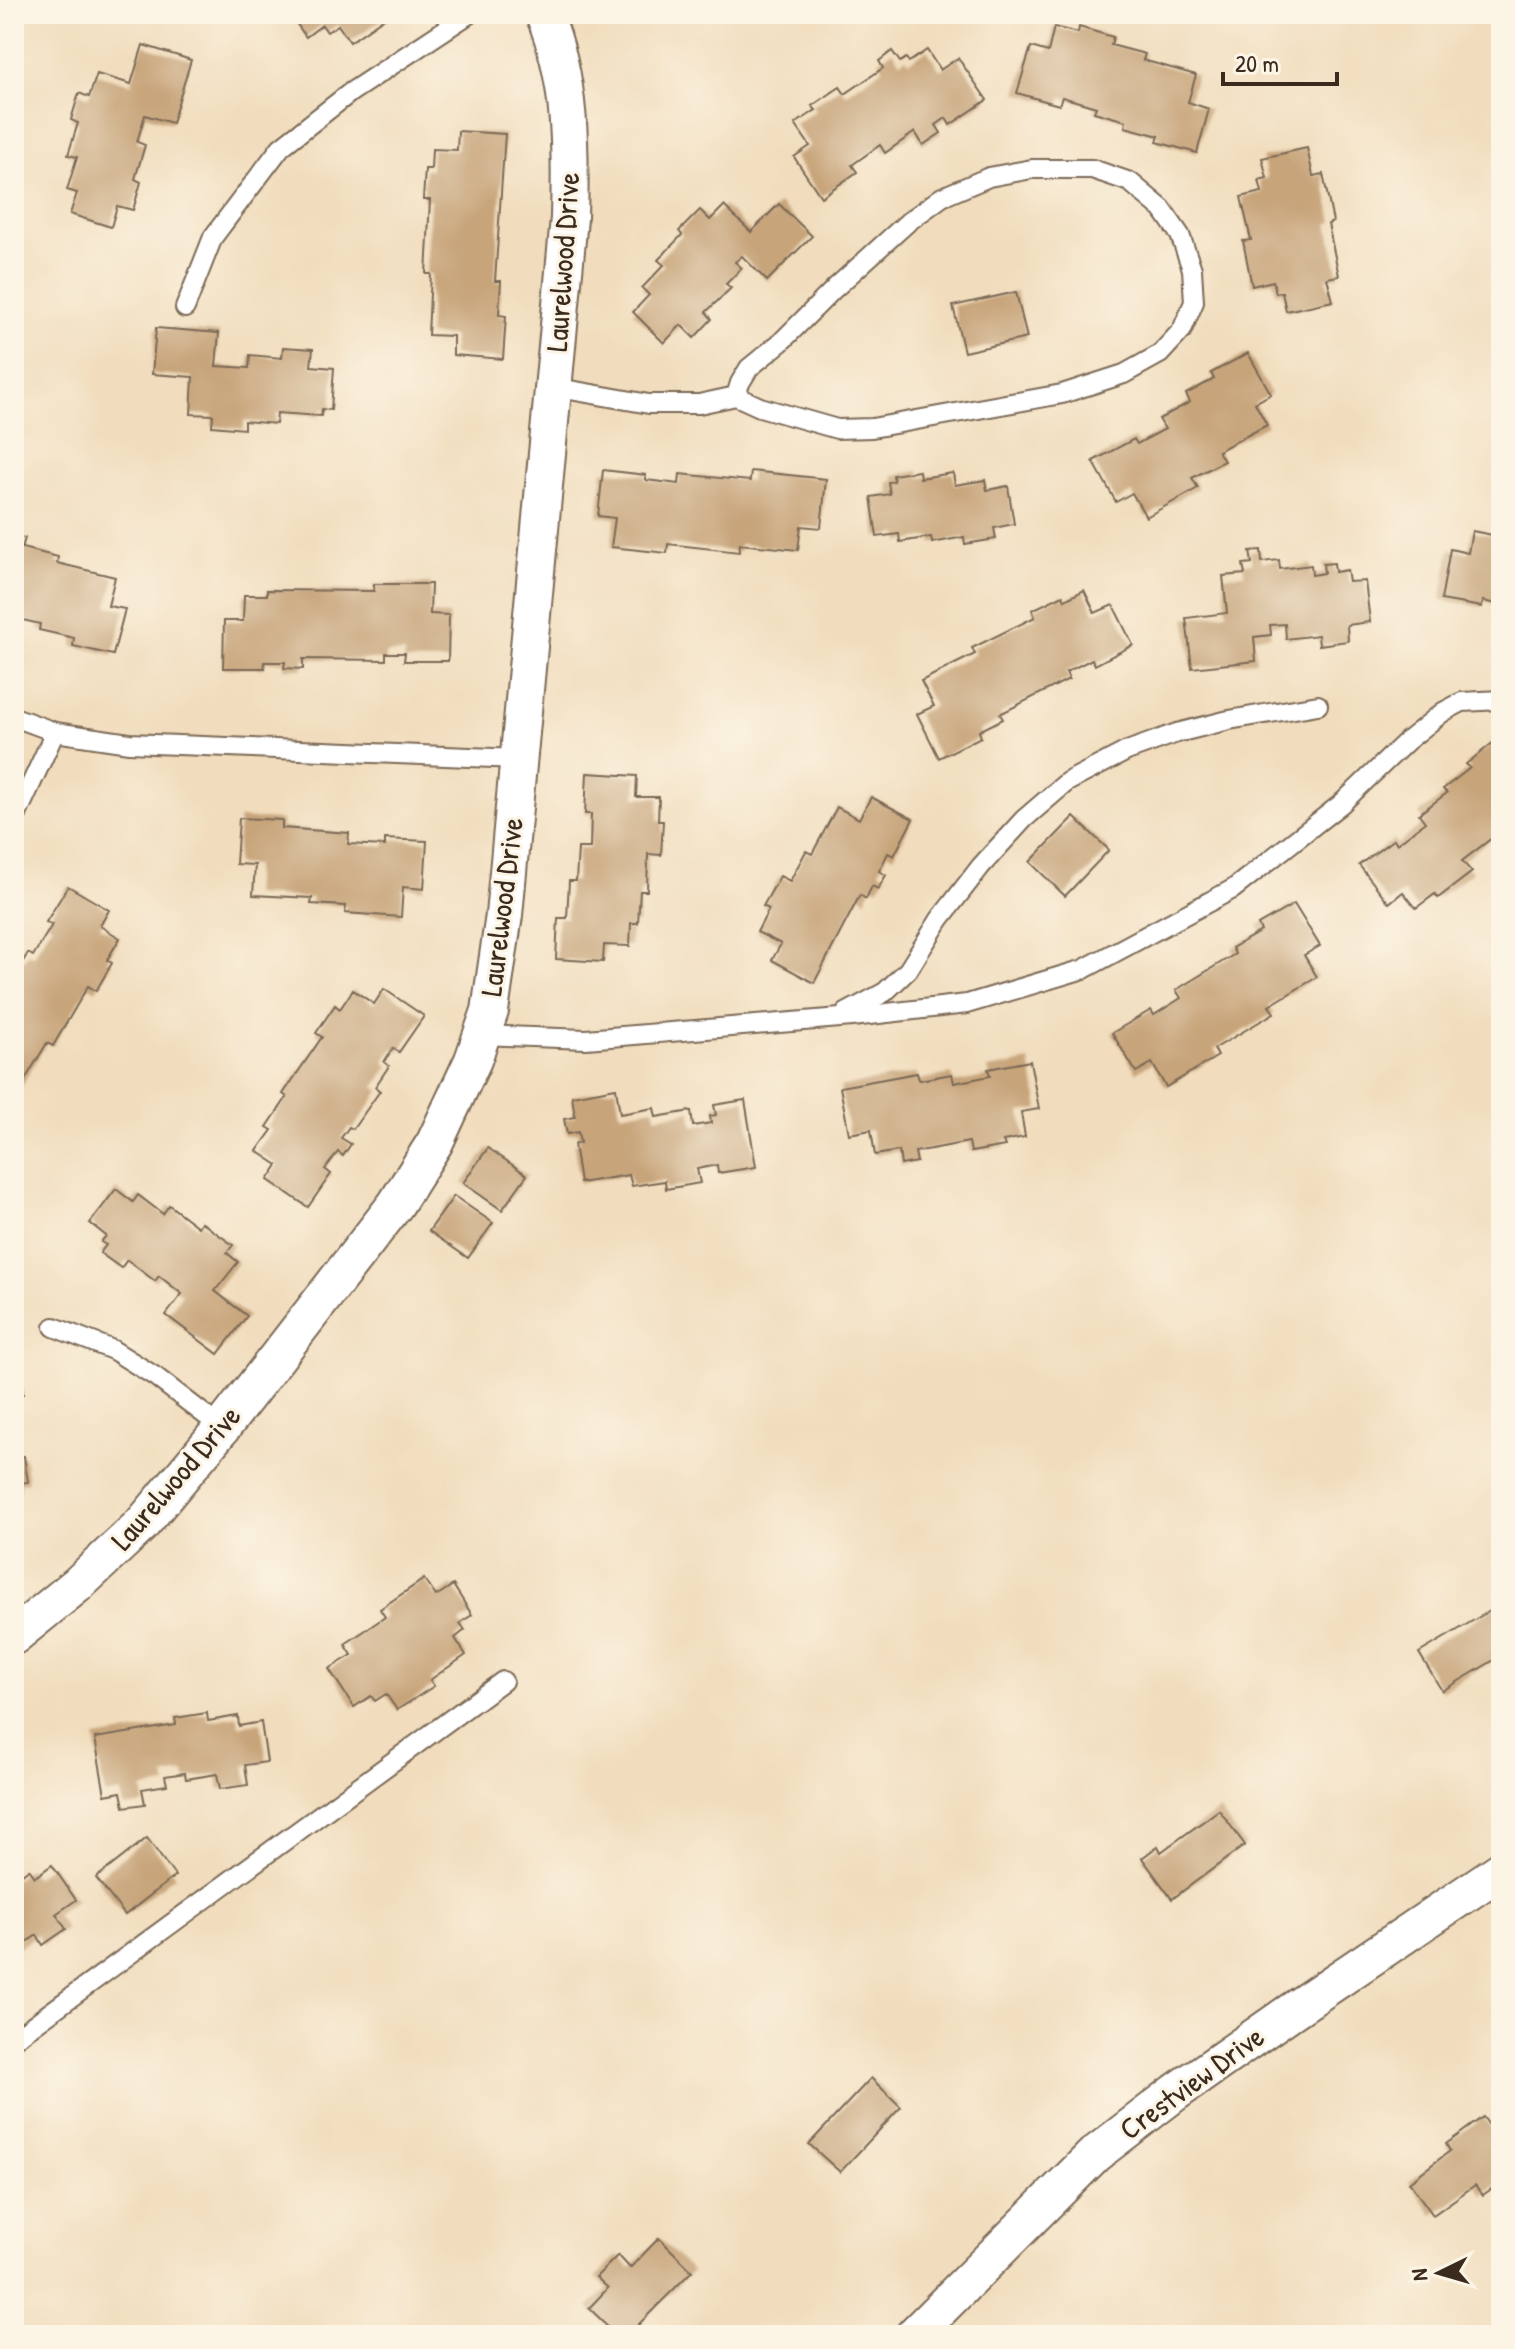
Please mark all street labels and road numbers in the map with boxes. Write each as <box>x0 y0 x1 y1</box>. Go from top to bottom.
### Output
street label: Laurelwood Drive <box>536 171 588 353</box>
street label: Laurelwood Drive <box>470 815 532 998</box>
street label: Laurelwood Drive <box>101 1396 249 1558</box>
street label: Crestview Drive <box>1111 2016 1272 2148</box>

